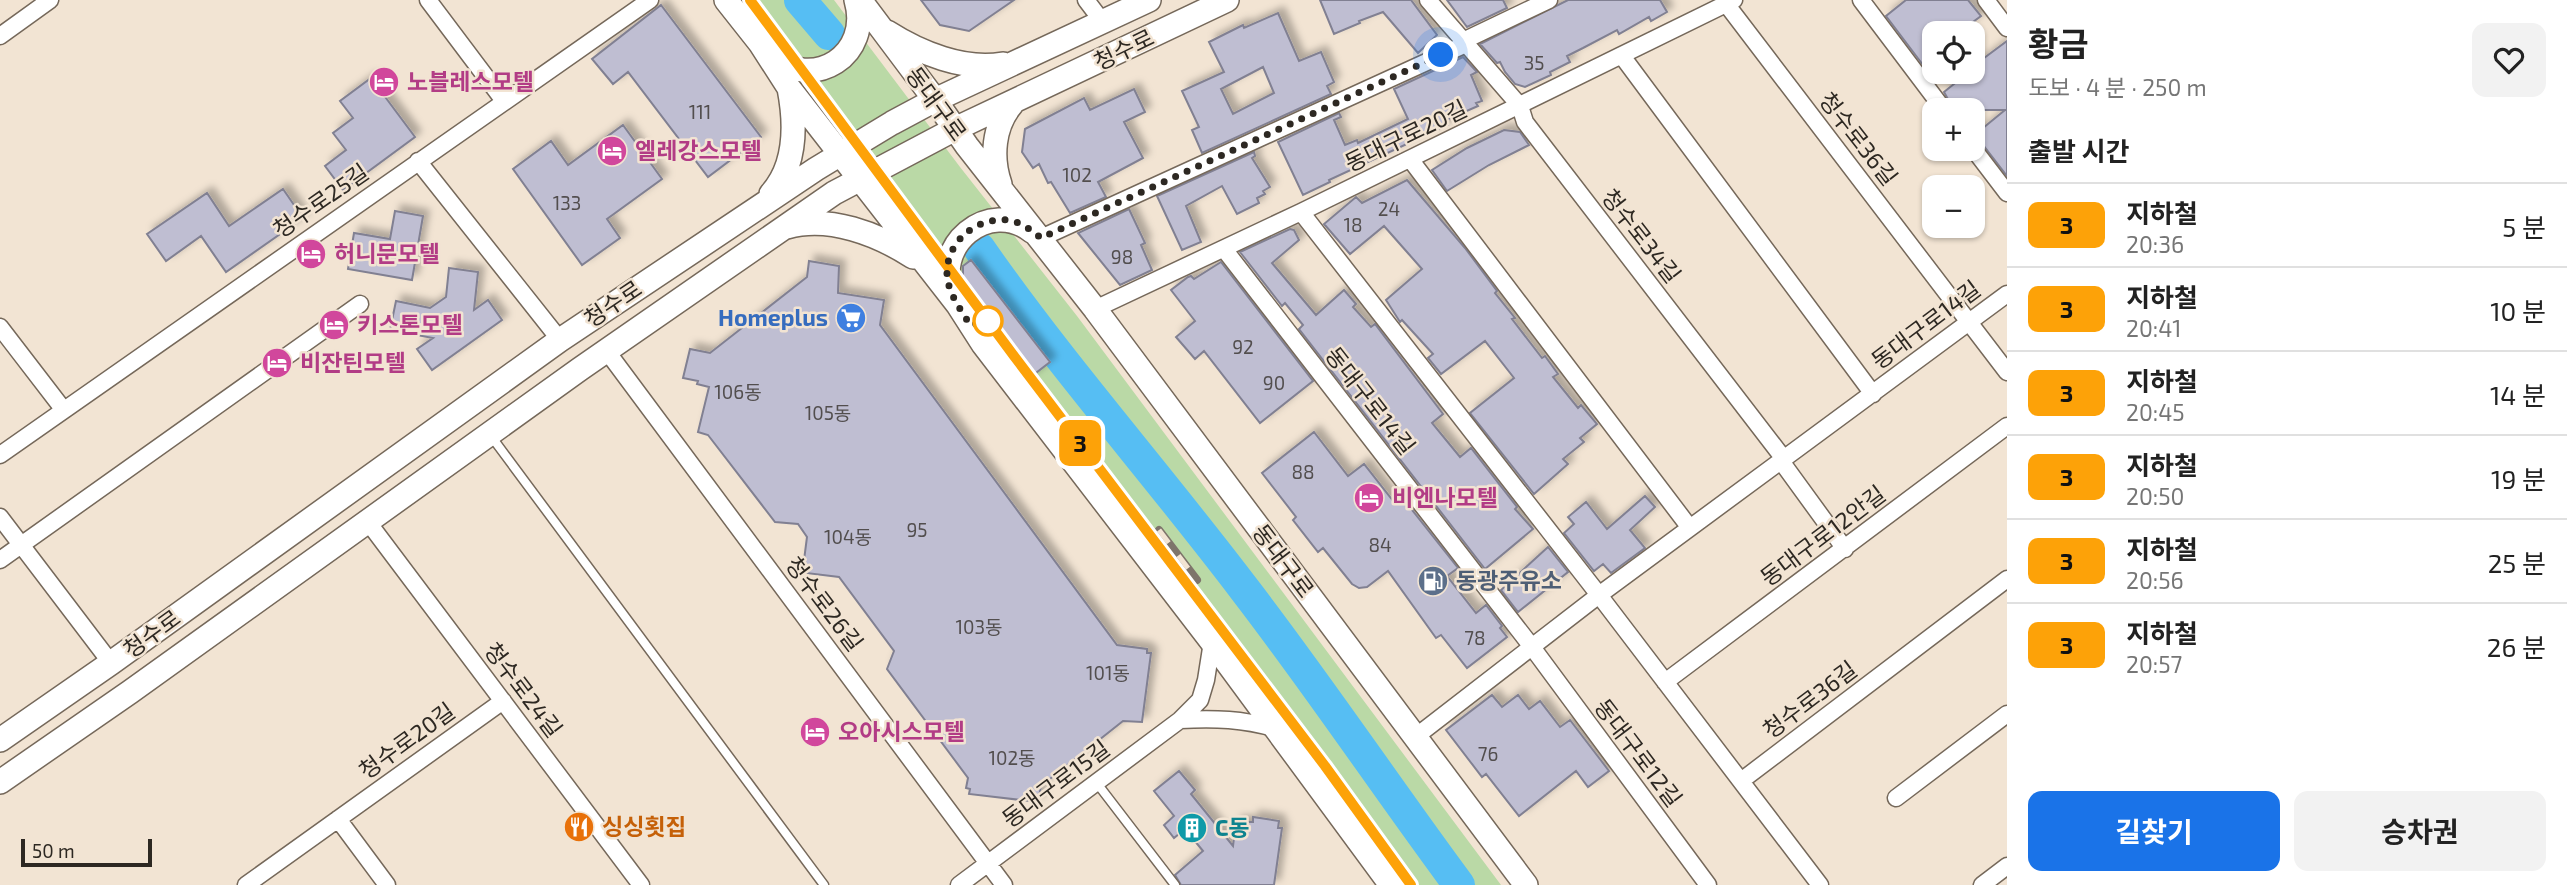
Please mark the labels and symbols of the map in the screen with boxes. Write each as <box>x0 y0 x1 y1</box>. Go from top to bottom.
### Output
street label: 청수로 <box>1089 23 1158 76</box>
your location <box>1423 37 1458 72</box>
house number: 35 <box>1524 51 1544 74</box>
street label: 동대구로 <box>901 61 973 146</box>
hotel icon: 노블레스모텔 <box>367 65 401 99</box>
place label: 노블레스모텔 <box>407 67 534 95</box>
street label: 청수로36길 <box>1814 86 1904 191</box>
street label: 동대구로20길 <box>1340 93 1471 177</box>
house number: 111 <box>689 100 711 123</box>
hotel icon: 엘레강스모텔 <box>595 134 629 168</box>
place label: 엘레강스모텔 <box>635 136 762 164</box>
street label: 청수로25길 <box>267 157 373 243</box>
house number: 102 <box>1062 163 1092 186</box>
street label: 청수로34길 <box>1596 183 1687 288</box>
house number: 133 <box>553 191 581 214</box>
house number: 24 <box>1378 197 1400 220</box>
house number: 18 <box>1343 213 1363 236</box>
hotel icon: 허니문모텔 <box>294 237 328 271</box>
place label: 허니문모텔 <box>334 239 440 267</box>
house number: 98 <box>1111 245 1133 268</box>
street label: 청수로 <box>578 274 647 333</box>
street label: 동대구로14길 <box>1865 274 1985 374</box>
supermarket icon: Homeplus <box>834 301 868 335</box>
place label: Homeplus <box>718 303 828 331</box>
unlabelled marker <box>973 306 1003 336</box>
hotel icon: 키스톤모텔 <box>317 308 351 342</box>
place label: 키스톤모텔 <box>357 310 463 338</box>
house number: 92 <box>1232 335 1254 358</box>
street label: 동대구로14길 <box>1320 341 1422 460</box>
hotel icon: 비잔틴모텔 <box>260 346 294 380</box>
place label: 비잔틴모텔 <box>300 348 406 376</box>
house number: 90 <box>1263 371 1285 394</box>
house number: 106동 <box>714 380 762 403</box>
house number: 105동 <box>805 401 851 424</box>
line badge: 3 <box>1057 420 1103 466</box>
house number: 88 <box>1291 460 1315 483</box>
street label: 동대구로12안길 <box>1754 479 1890 591</box>
hotel icon: 비엔나모텔 <box>1352 481 1386 515</box>
place label: 비엔나모텔 <box>1392 483 1498 511</box>
house number: 95 <box>906 518 928 541</box>
street label: 동대구로 <box>1247 518 1320 603</box>
house number: 104동 <box>824 525 872 548</box>
house number: 84 <box>1368 533 1392 556</box>
street label: 청수로26길 <box>780 551 869 656</box>
fuel station icon: 동광주유소 <box>1416 564 1450 598</box>
place label: 동광주유소 <box>1456 566 1562 594</box>
street label: 청수로 <box>118 603 185 663</box>
house number: 103동 <box>955 615 1003 638</box>
house number: 78 <box>1464 626 1486 649</box>
street label: 청수로24길 <box>479 636 569 742</box>
street label: 청수로36길 <box>1757 655 1862 744</box>
house number: 101동 <box>1086 661 1130 684</box>
street label: 동대구로12길 <box>1589 693 1688 812</box>
street label: 청수로20길 <box>353 696 460 784</box>
hotel icon: 오아시스모텔 <box>798 715 832 749</box>
place label: 오아시스모텔 <box>838 717 965 745</box>
street label: 동대구로15길 <box>996 734 1115 833</box>
house number: 76 <box>1478 742 1498 765</box>
house number: 102동 <box>988 746 1036 769</box>
restaurant icon: 싱싱횟집 <box>562 810 596 844</box>
building icon: C동 <box>1175 811 1209 845</box>
place label: 싱싱횟집 <box>602 812 687 840</box>
place label: C동 <box>1215 813 1250 841</box>
scale bar <box>21 836 152 868</box>

